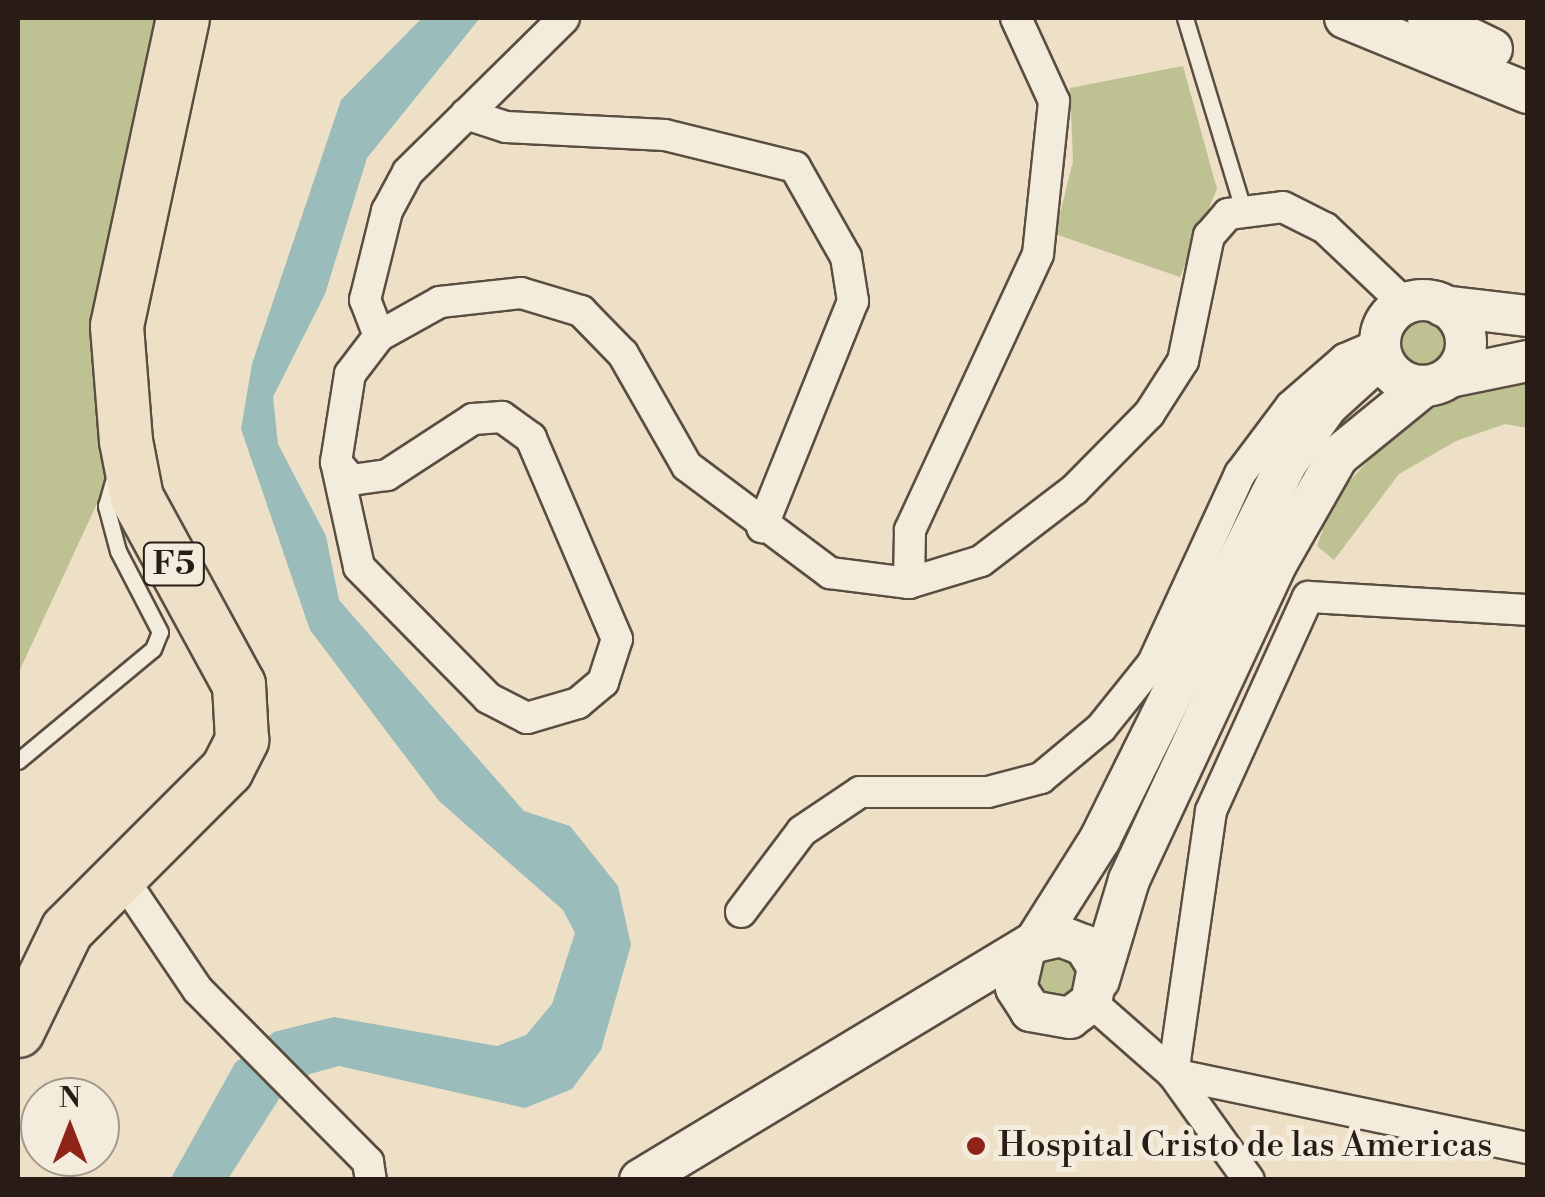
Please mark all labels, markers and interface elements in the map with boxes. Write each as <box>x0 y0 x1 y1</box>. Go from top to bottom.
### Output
road number: F5 <box>142 537 206 591</box>
north arrow <box>20 1077 120 1177</box>
text: N <box>59 1081 81 1116</box>
place label: Hospital Cristo de las Americas <box>998 1125 1492 1167</box>
marker: Hospital Cristo de las Americas <box>963 1133 989 1159</box>

